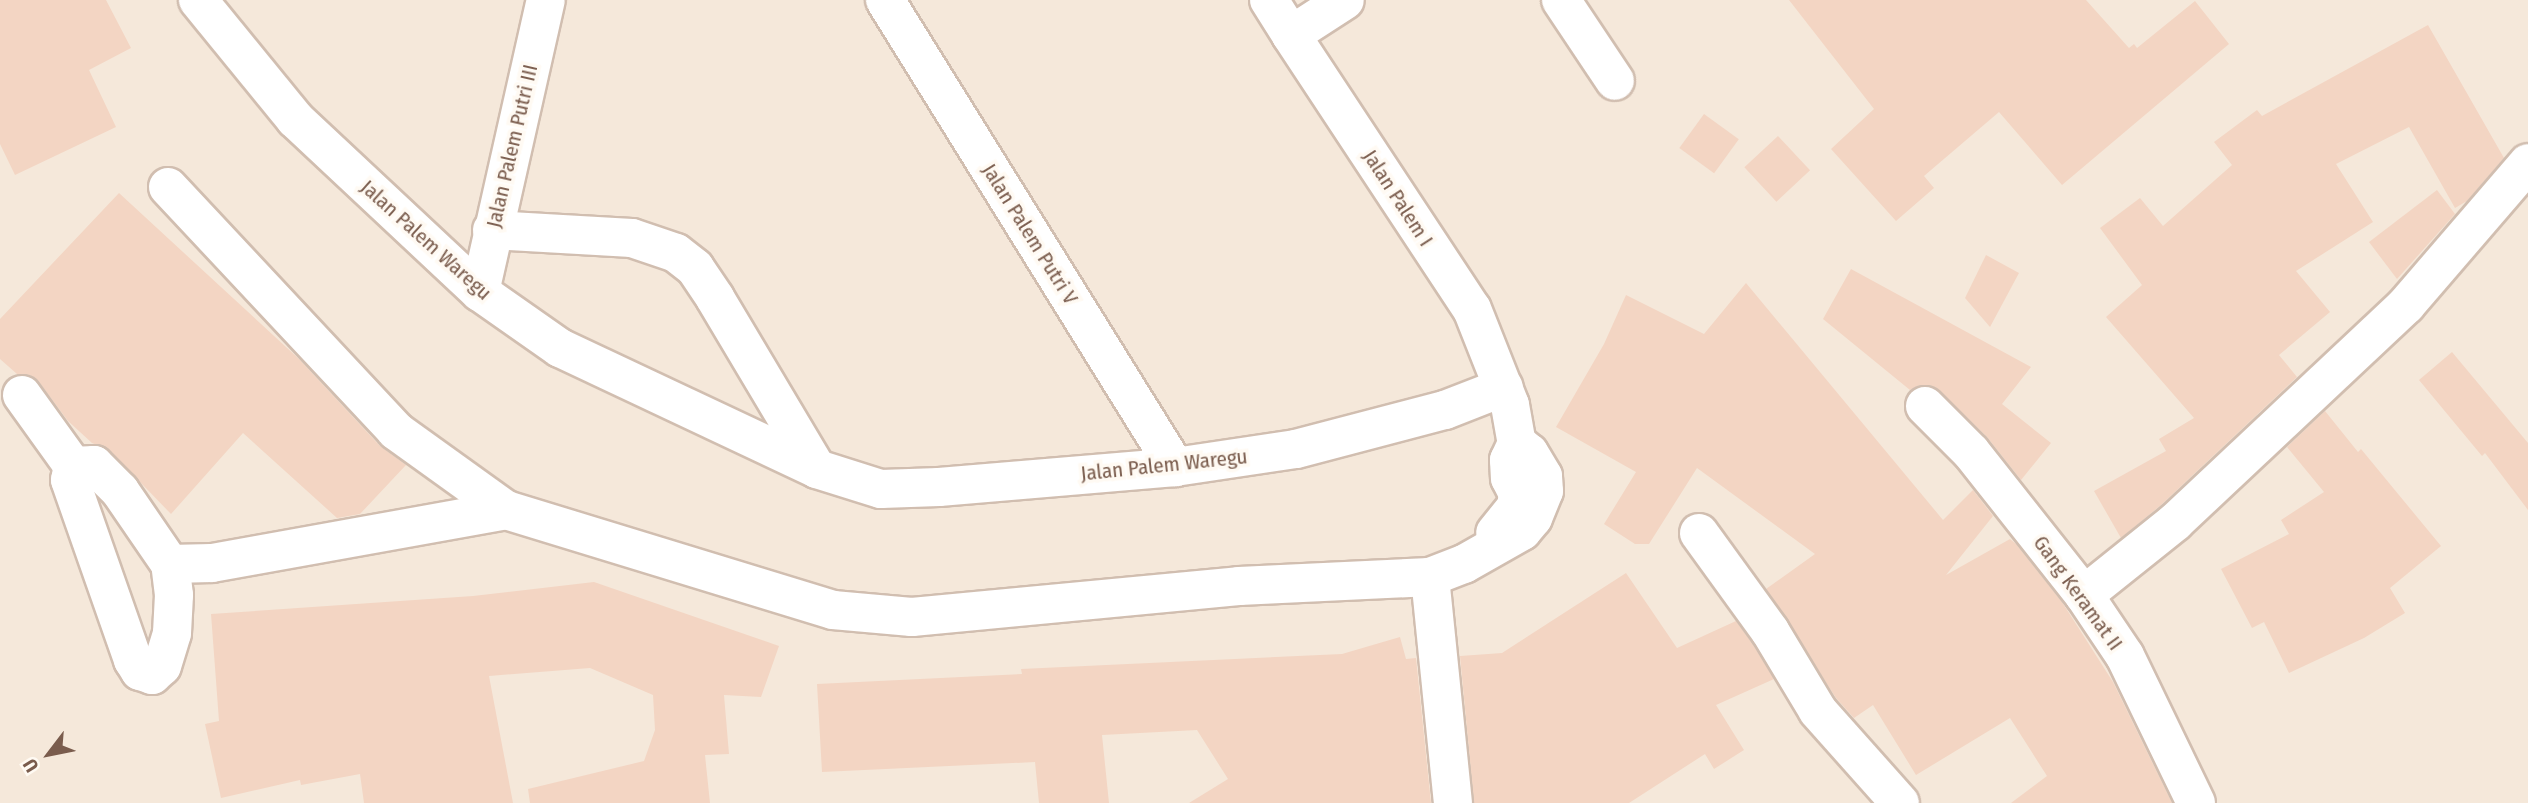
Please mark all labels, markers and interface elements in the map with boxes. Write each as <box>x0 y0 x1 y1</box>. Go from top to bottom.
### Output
street label: Jalan Palem Putri III <box>481 62 543 230</box>
street label: Jalan Palem I <box>1358 145 1438 251</box>
street label: Jalan Palem Putri V <box>977 159 1083 309</box>
street label: Jalan Palem Waregu <box>355 175 497 305</box>
street label: Jalan Palem Waregu <box>1079 444 1249 486</box>
street label: Gang Keramat II <box>2028 531 2128 655</box>
north arrow <box>14 719 84 789</box>
text: U <box>18 755 43 776</box>

